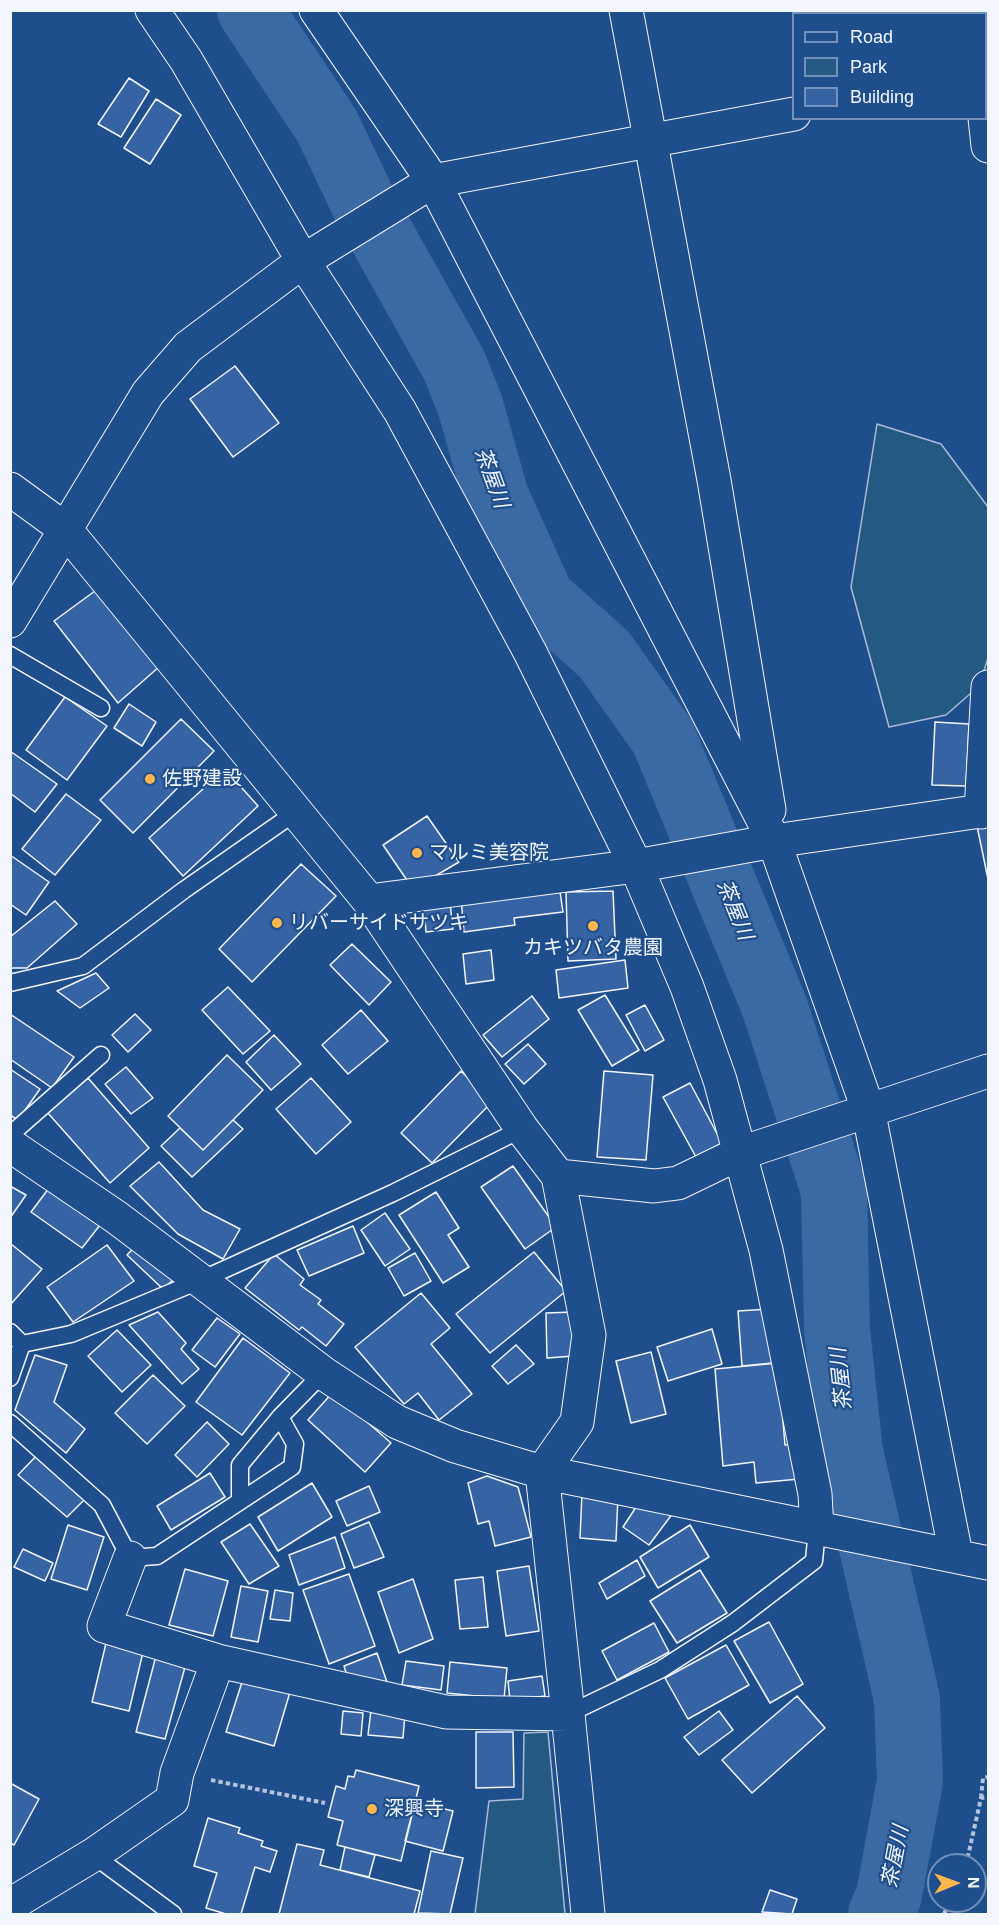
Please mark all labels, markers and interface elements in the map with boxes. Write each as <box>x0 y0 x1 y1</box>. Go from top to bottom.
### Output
legend <box>792 12 987 120</box>
text: Road <box>850 27 893 47</box>
text: Park <box>850 57 887 77</box>
text: Building <box>850 87 914 107</box>
water label: 茶屋川 <box>468 444 514 512</box>
place label: 佐野建設 <box>162 767 242 791</box>
marker: 佐野建設 <box>143 772 157 786</box>
place label: マルミ美容院 <box>429 841 549 865</box>
marker: マルミ美容院 <box>410 846 424 860</box>
water label: 茶屋川 <box>711 876 757 944</box>
place label: リバーサイドサツキ <box>289 911 469 935</box>
marker: リバーサイドサツキ <box>270 916 284 930</box>
marker: カキツバタ農園 <box>586 919 600 933</box>
place label: カキツバタ農園 <box>523 936 663 960</box>
water label: 茶屋川 <box>826 1346 858 1412</box>
place label: 深興寺 <box>384 1797 444 1821</box>
marker: 深興寺 <box>365 1802 379 1816</box>
water label: 茶屋川 <box>878 1824 914 1890</box>
north arrow <box>927 1853 987 1913</box>
text: N <box>965 1877 982 1889</box>

